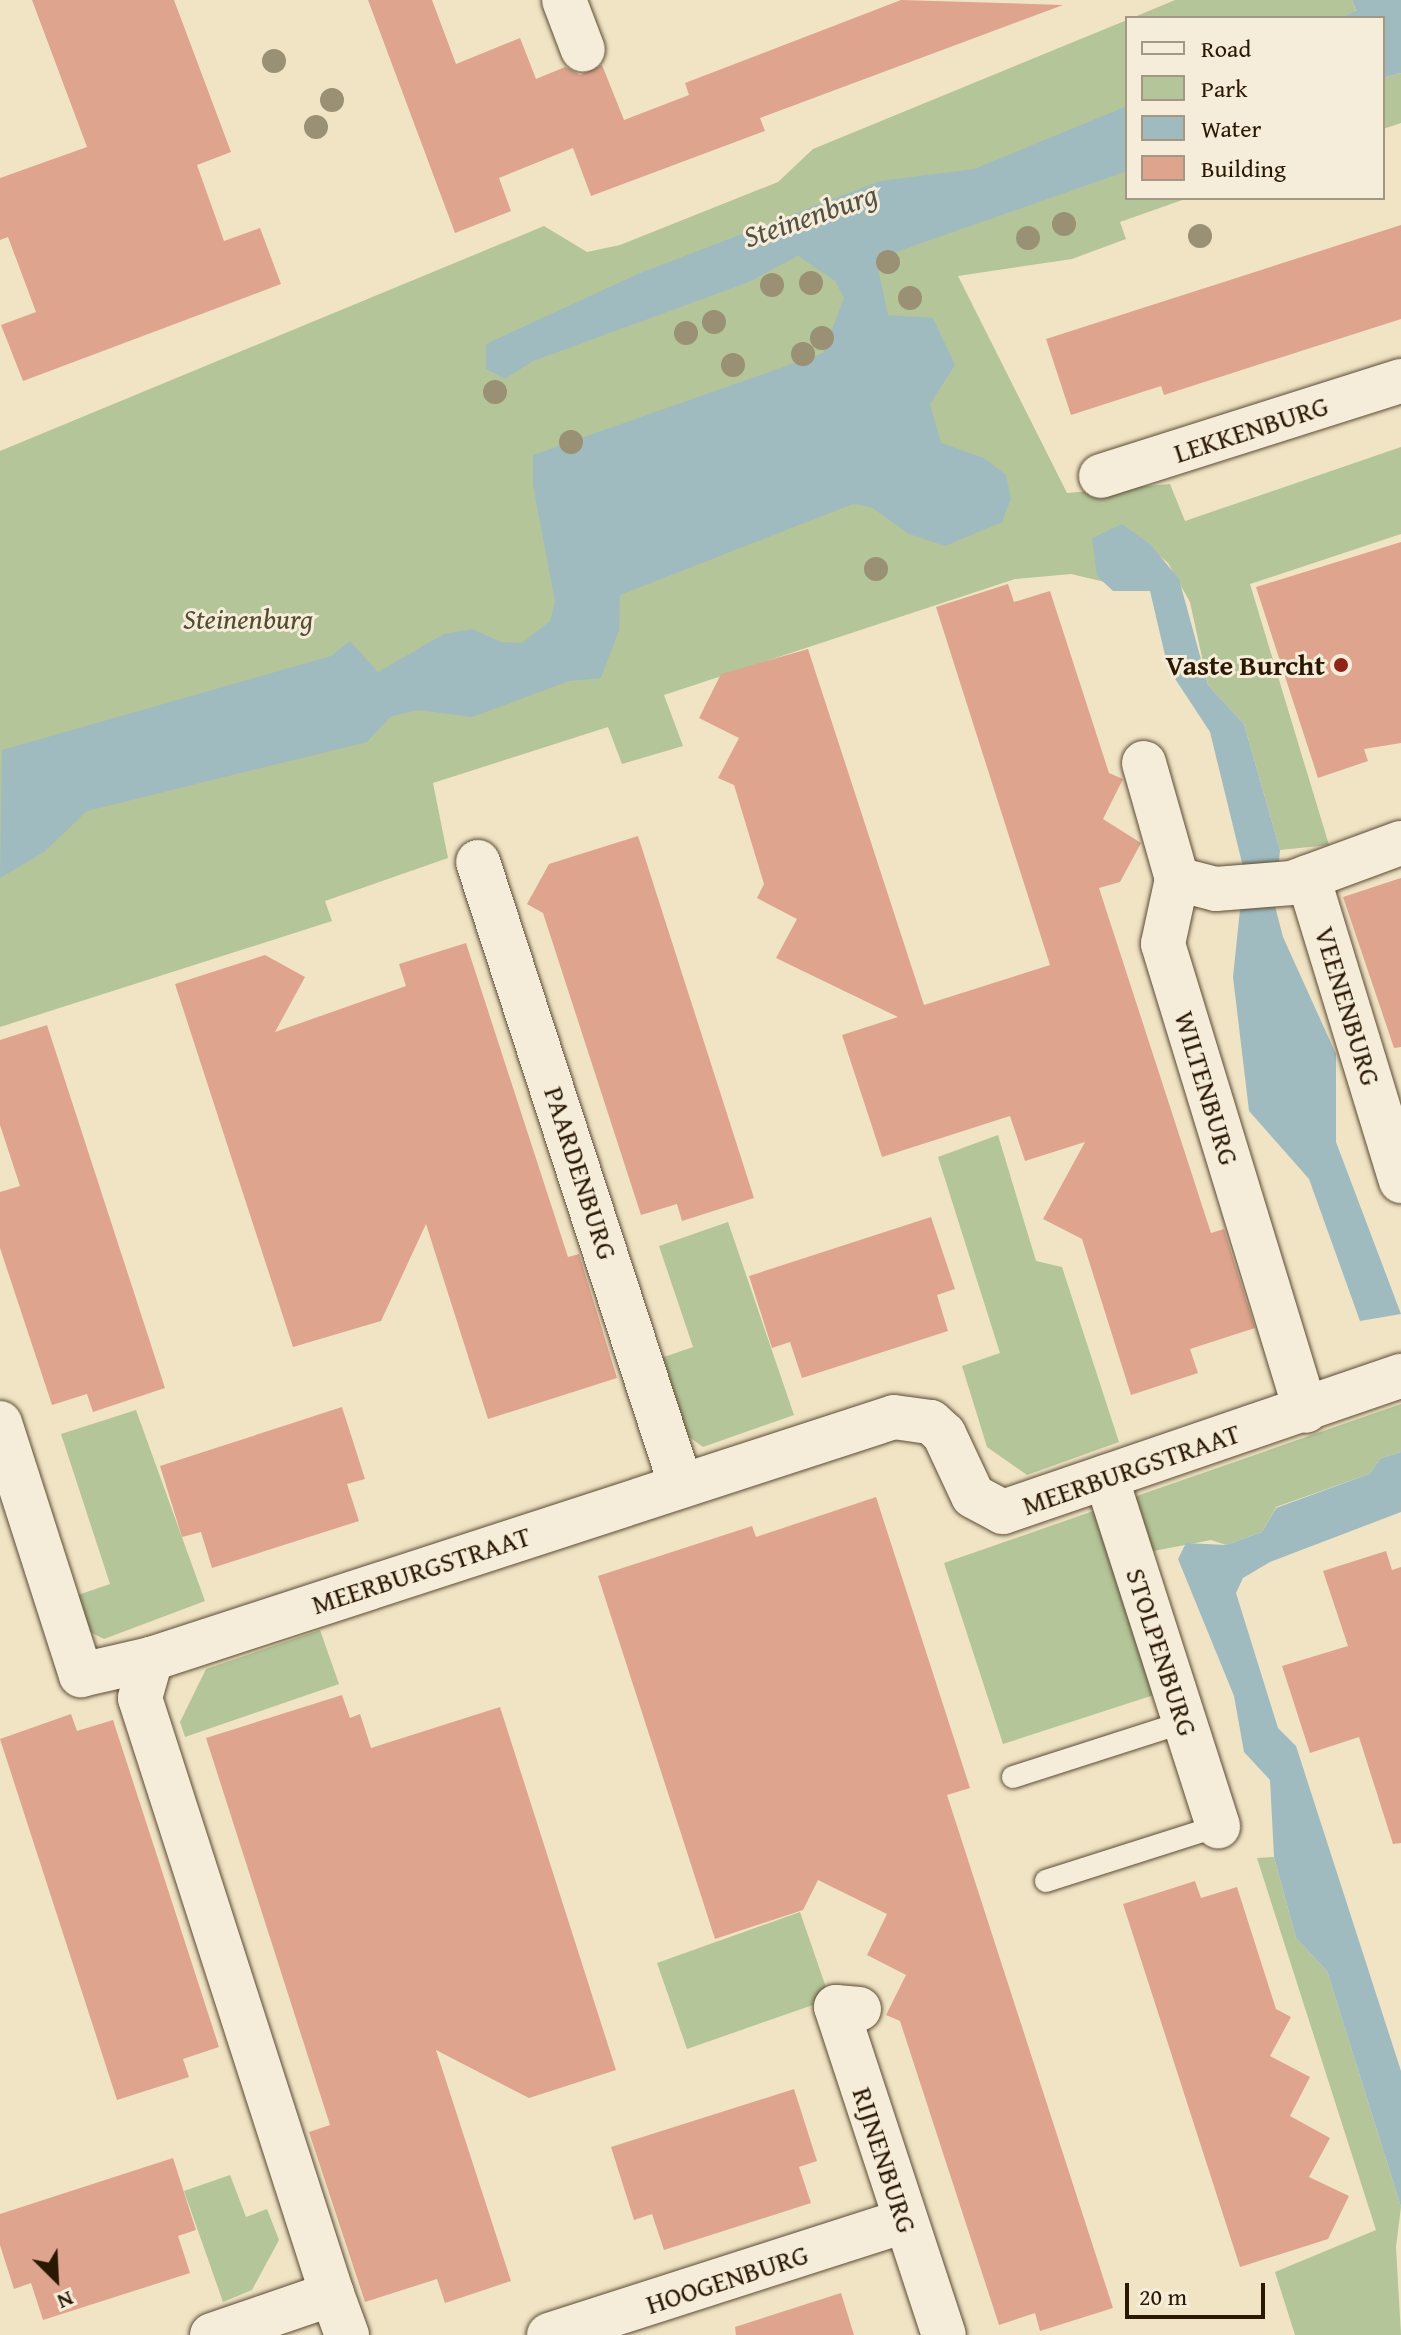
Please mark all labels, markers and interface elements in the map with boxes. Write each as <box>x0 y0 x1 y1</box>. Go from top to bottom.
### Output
legend <box>1125 16 1385 200</box>
text: Road <box>1201 31 1251 66</box>
text: Park <box>1201 71 1247 106</box>
text: Water <box>1201 111 1261 146</box>
text: Building <box>1201 151 1286 186</box>
water label: Steinenburg <box>738 175 882 255</box>
street label: LEKKENBURG <box>1170 388 1332 470</box>
park label: Steinenburg <box>183 602 313 636</box>
place label: Vaste Burcht <box>1166 648 1325 682</box>
marker: Vaste Burcht <box>1332 656 1350 674</box>
street label: VEENENBURG <box>1308 922 1388 1090</box>
street label: WILTENBURG <box>1168 1007 1246 1169</box>
street label: PAARDENBURG <box>537 1082 625 1264</box>
street label: MEERBURGSTRAAT <box>1018 1416 1244 1522</box>
street label: MEERBURGSTRAAT <box>307 1519 535 1621</box>
street label: STOLPENBURG <box>1119 1564 1205 1740</box>
street label: RIJNENBURG <box>846 2083 924 2237</box>
street label: HOOGENBURG <box>642 2237 812 2321</box>
north arrow <box>16 2239 96 2319</box>
scale bar <box>1129 2267 1269 2317</box>
text: 20 m <box>1139 2279 1187 2314</box>
text: N <box>53 2283 79 2319</box>

